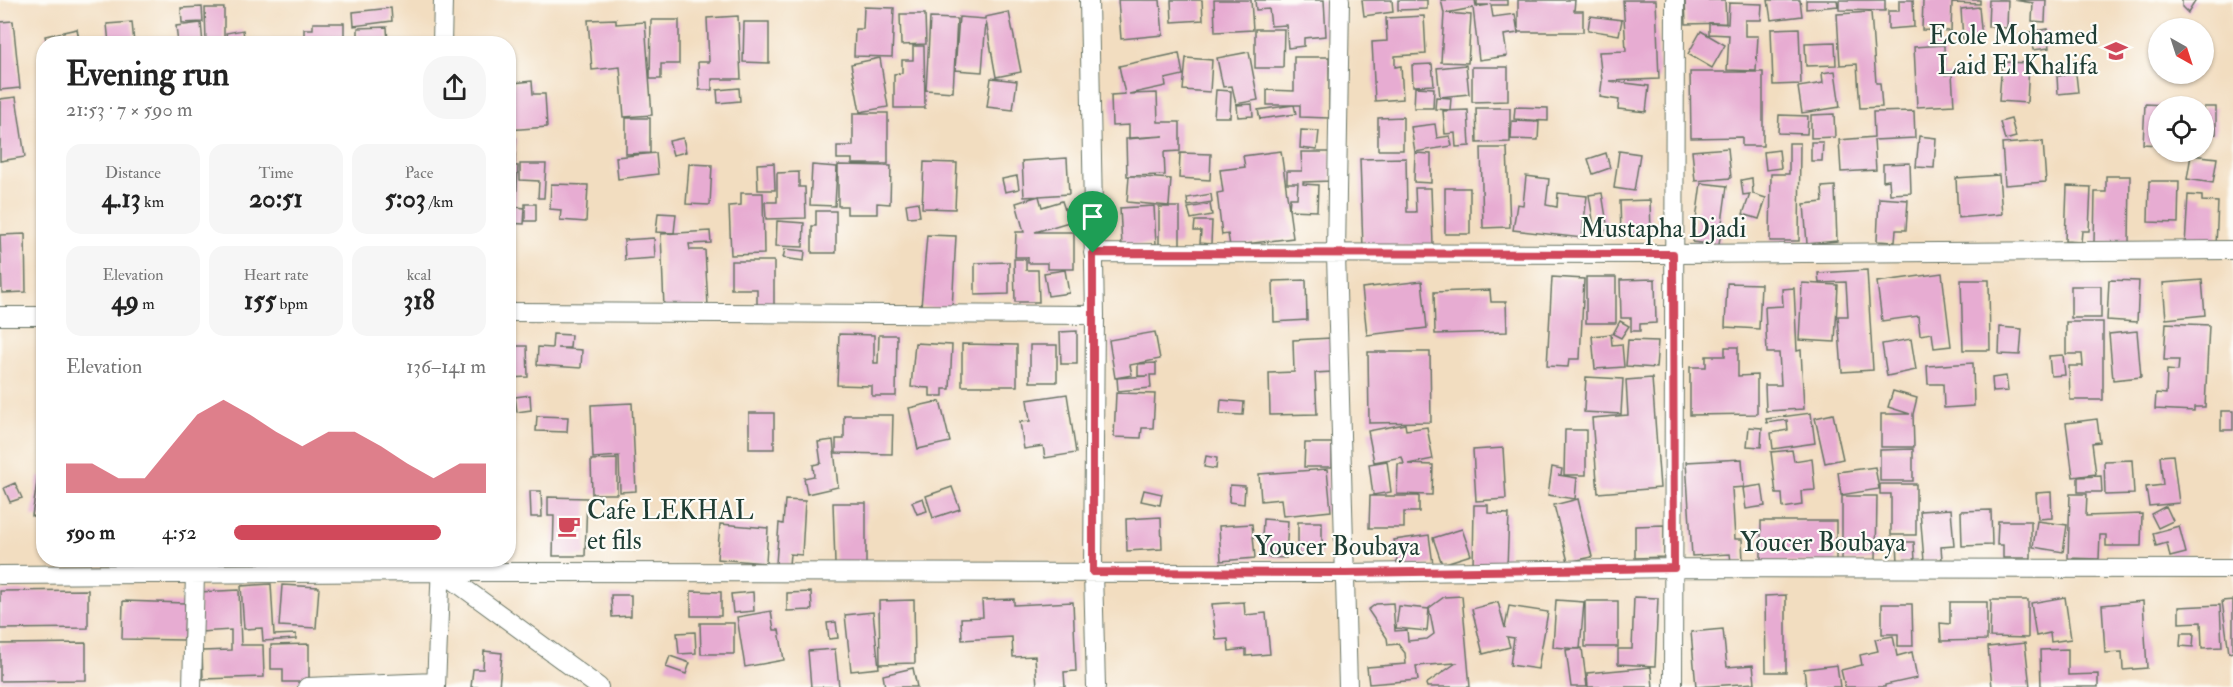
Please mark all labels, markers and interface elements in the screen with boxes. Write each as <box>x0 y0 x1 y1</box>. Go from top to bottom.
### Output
north arrow <box>2148 18 2214 84</box>
map controls <box>2148 18 2214 162</box>
place label: Ecole Mohamed Laid El Khalifa <box>1928 20 2098 82</box>
school or university icon: Ecole Mohamed Laid El Khalifa <box>2103 38 2129 64</box>
text: Evening run <box>66 54 229 95</box>
button: share <box>423 56 486 119</box>
button: locate <box>2148 96 2214 162</box>
text: 21:53 · 7 × 590 m <box>66 97 192 122</box>
text: Distance <box>105 163 161 183</box>
text: Time <box>259 163 293 183</box>
text: Pace <box>405 163 433 183</box>
text: 4.13 <box>102 183 141 215</box>
text: 20:51 <box>249 183 303 215</box>
text: 5:03 <box>385 183 426 215</box>
pin <box>1067 191 1118 253</box>
text: km <box>141 192 164 212</box>
text: /km <box>426 192 453 212</box>
icon: arrive <box>1076 200 1109 233</box>
street label: Mustapha Djadi <box>1580 213 1746 246</box>
text: Elevation <box>103 265 163 285</box>
text: Heart rate <box>243 265 309 285</box>
text: kcal <box>407 265 431 285</box>
text: 49 <box>111 285 139 317</box>
text: 155 <box>244 285 276 317</box>
text: 318 <box>403 285 435 317</box>
text: m <box>139 294 155 314</box>
text: bpm <box>276 294 308 314</box>
text: Elevation <box>66 354 142 379</box>
text: 136–141 m <box>406 354 486 379</box>
place label: Cafe LEKHAL et fils <box>587 495 754 557</box>
cafe icon: Cafe LEKHAL et fils <box>556 513 582 539</box>
text: 590 m <box>66 520 115 545</box>
text: 4:52 <box>162 520 197 545</box>
street label: Youcer Boubaya <box>1740 527 1906 559</box>
street label: Youcer Boubaya <box>1254 531 1420 563</box>

